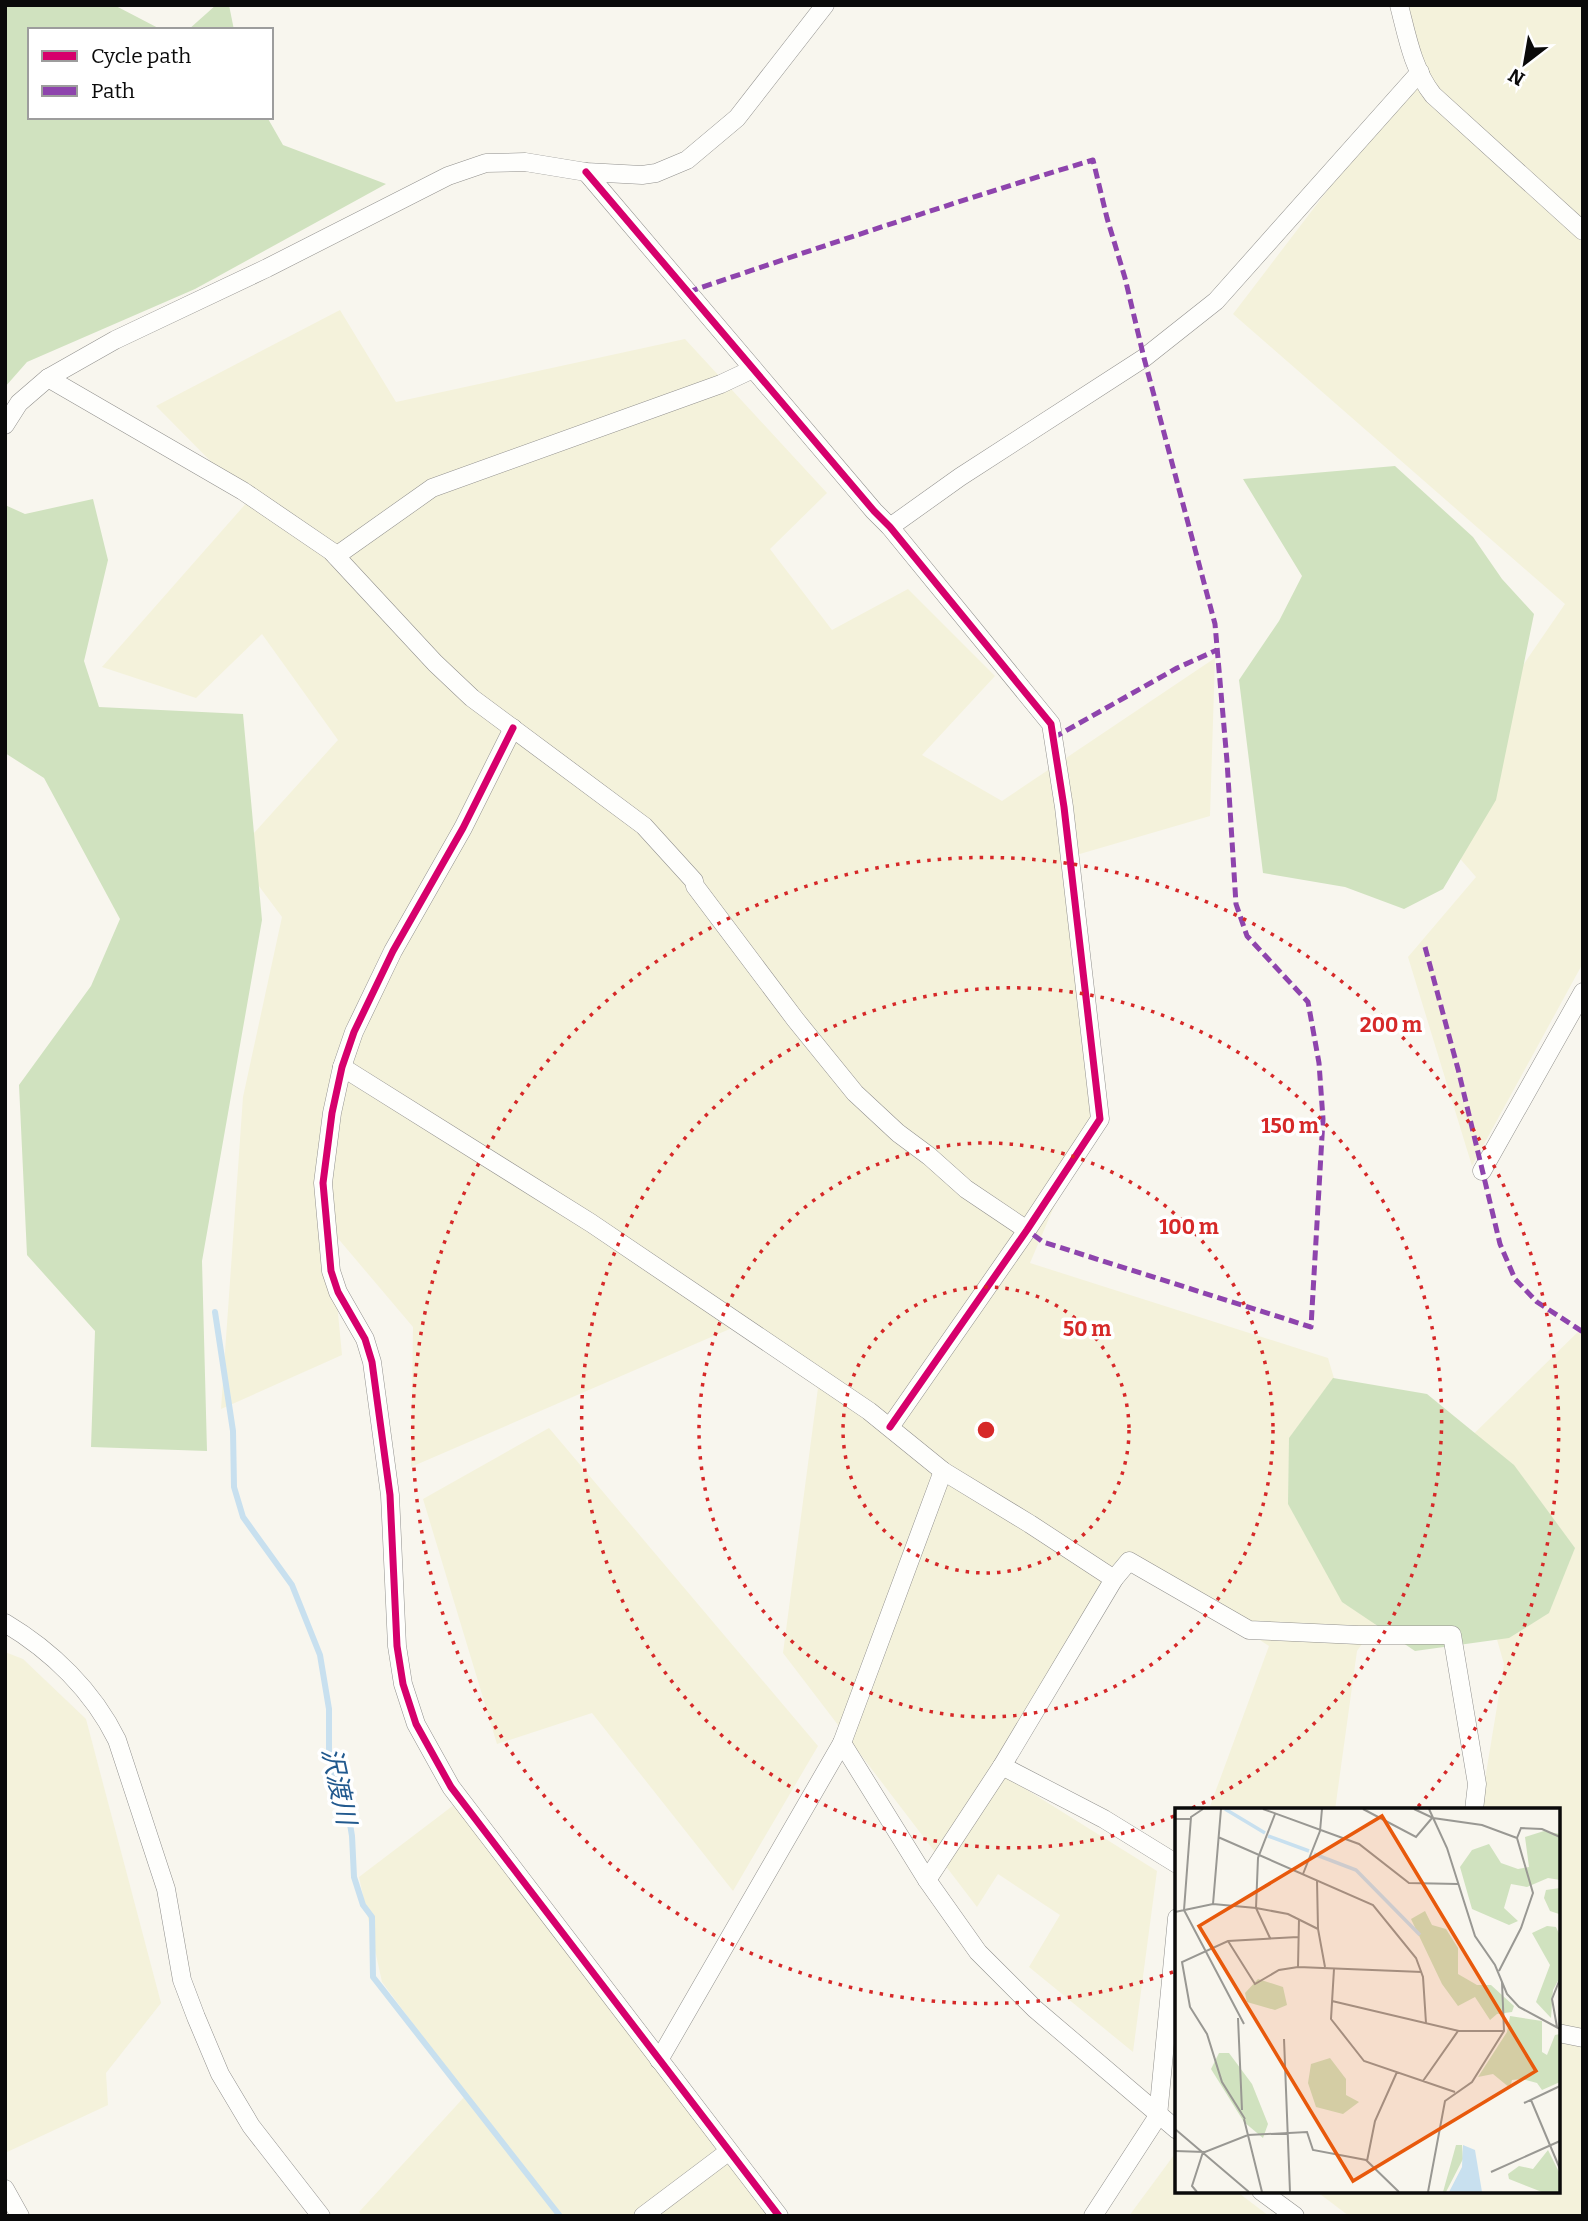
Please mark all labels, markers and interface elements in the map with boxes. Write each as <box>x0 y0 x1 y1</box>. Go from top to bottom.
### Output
legend <box>28 28 273 119</box>
north arrow <box>1490 28 1560 98</box>
text: Cycle path <box>91 43 191 69</box>
text: N <box>1504 63 1529 91</box>
text: Path <box>91 78 135 104</box>
text: 200 m <box>1360 1012 1422 1038</box>
text: 150 m <box>1261 1113 1319 1139</box>
text: 100 m <box>1159 1214 1219 1240</box>
text: 50 m <box>1063 1316 1111 1342</box>
centre of rings <box>974 1418 998 1442</box>
water label: 沢渡川 <box>315 1745 362 1830</box>
inset map <box>1175 1808 1560 2193</box>

